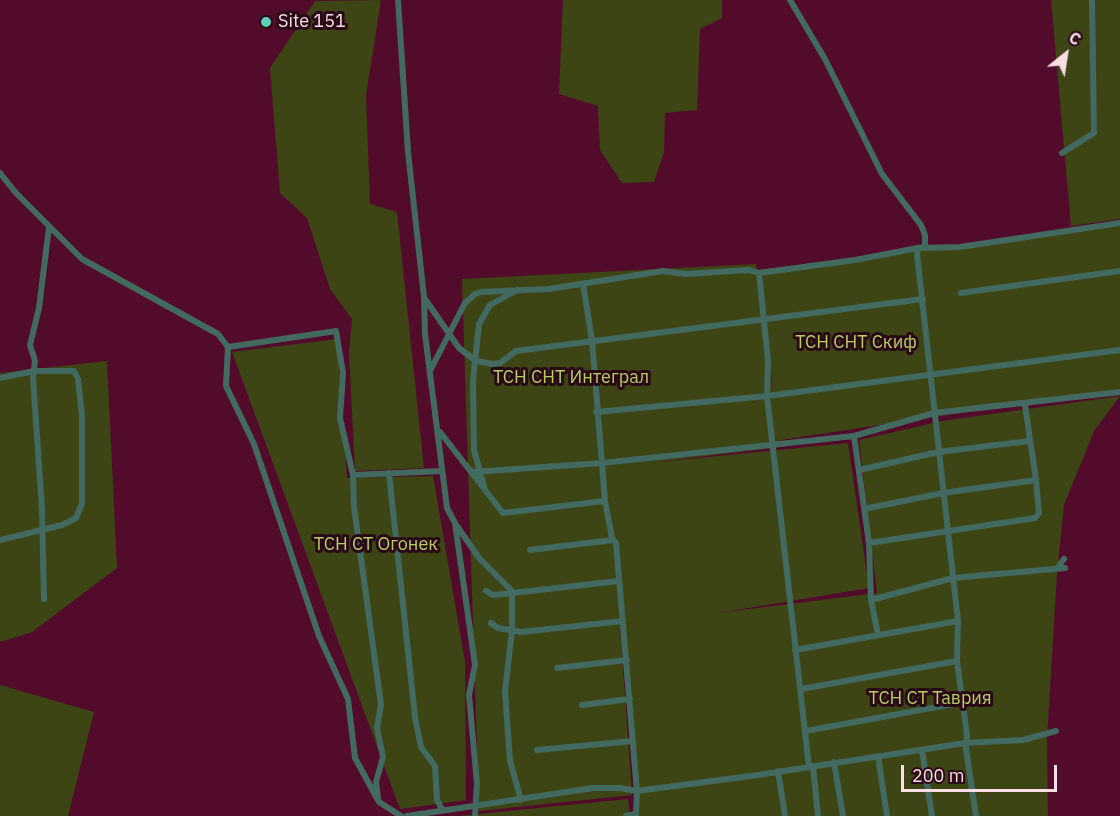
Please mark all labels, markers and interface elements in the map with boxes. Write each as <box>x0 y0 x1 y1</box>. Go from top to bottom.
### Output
place label: Site 151 <box>278 11 346 33</box>
marker: Site 151 <box>259 15 273 29</box>
north arrow <box>1036 24 1096 84</box>
text: С <box>1065 27 1085 50</box>
park label: ТСН СНТ Скиф <box>795 332 917 354</box>
park label: ТСН СНТ Интеграл <box>493 367 649 389</box>
park label: ТСН СТ Огонек <box>314 534 438 556</box>
park label: ТСН СТ Таврия <box>868 688 992 710</box>
scale bar <box>904 753 1060 791</box>
text: 200 m <box>912 764 964 787</box>

